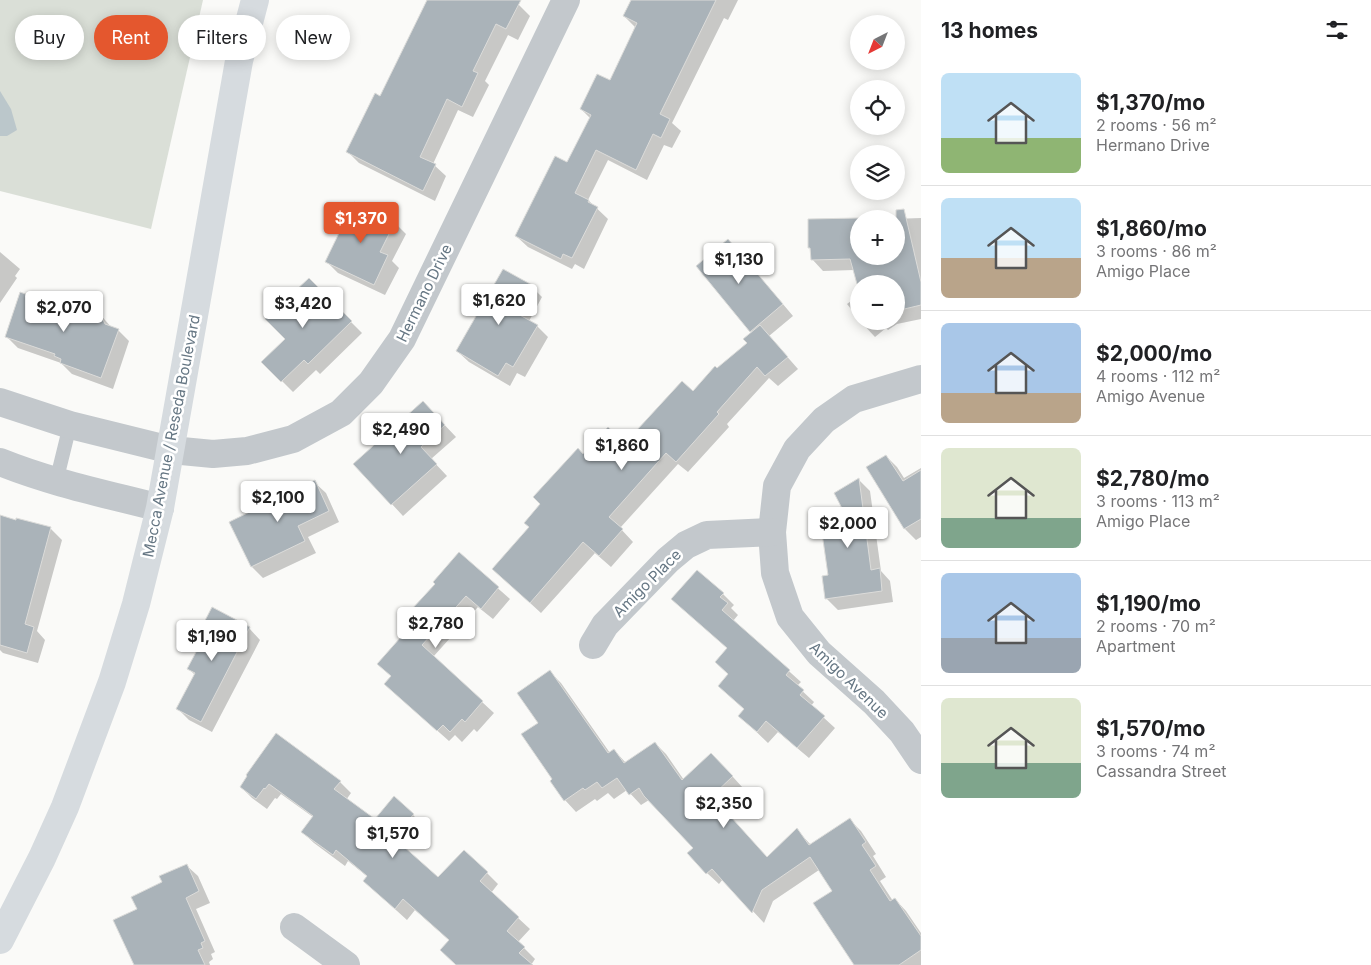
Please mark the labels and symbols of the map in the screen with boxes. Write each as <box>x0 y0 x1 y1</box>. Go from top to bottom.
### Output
north arrow <box>850 15 905 70</box>
pin: $1,370 <box>320 202 402 244</box>
street label: Hermano Drive <box>392 241 456 345</box>
pin: $1,130 <box>698 242 780 285</box>
pin: $1,620 <box>458 284 540 326</box>
pin: $3,420 <box>262 286 344 329</box>
pin: $2,070 <box>23 290 105 333</box>
street label: Mecca Avenue / Reseda Boulevard <box>138 313 204 559</box>
pin: $2,490 <box>360 412 442 455</box>
pin: $1,860 <box>581 428 663 471</box>
pin: $2,100 <box>237 480 319 523</box>
pin: $2,000 <box>807 506 889 549</box>
street label: Amigo Place <box>609 545 685 621</box>
pin: $2,780 <box>395 606 477 649</box>
pin: $1,190 <box>171 620 253 662</box>
street label: Amigo Avenue <box>806 638 892 722</box>
pin: $2,350 <box>683 786 765 829</box>
pin: $1,570 <box>352 816 434 859</box>

